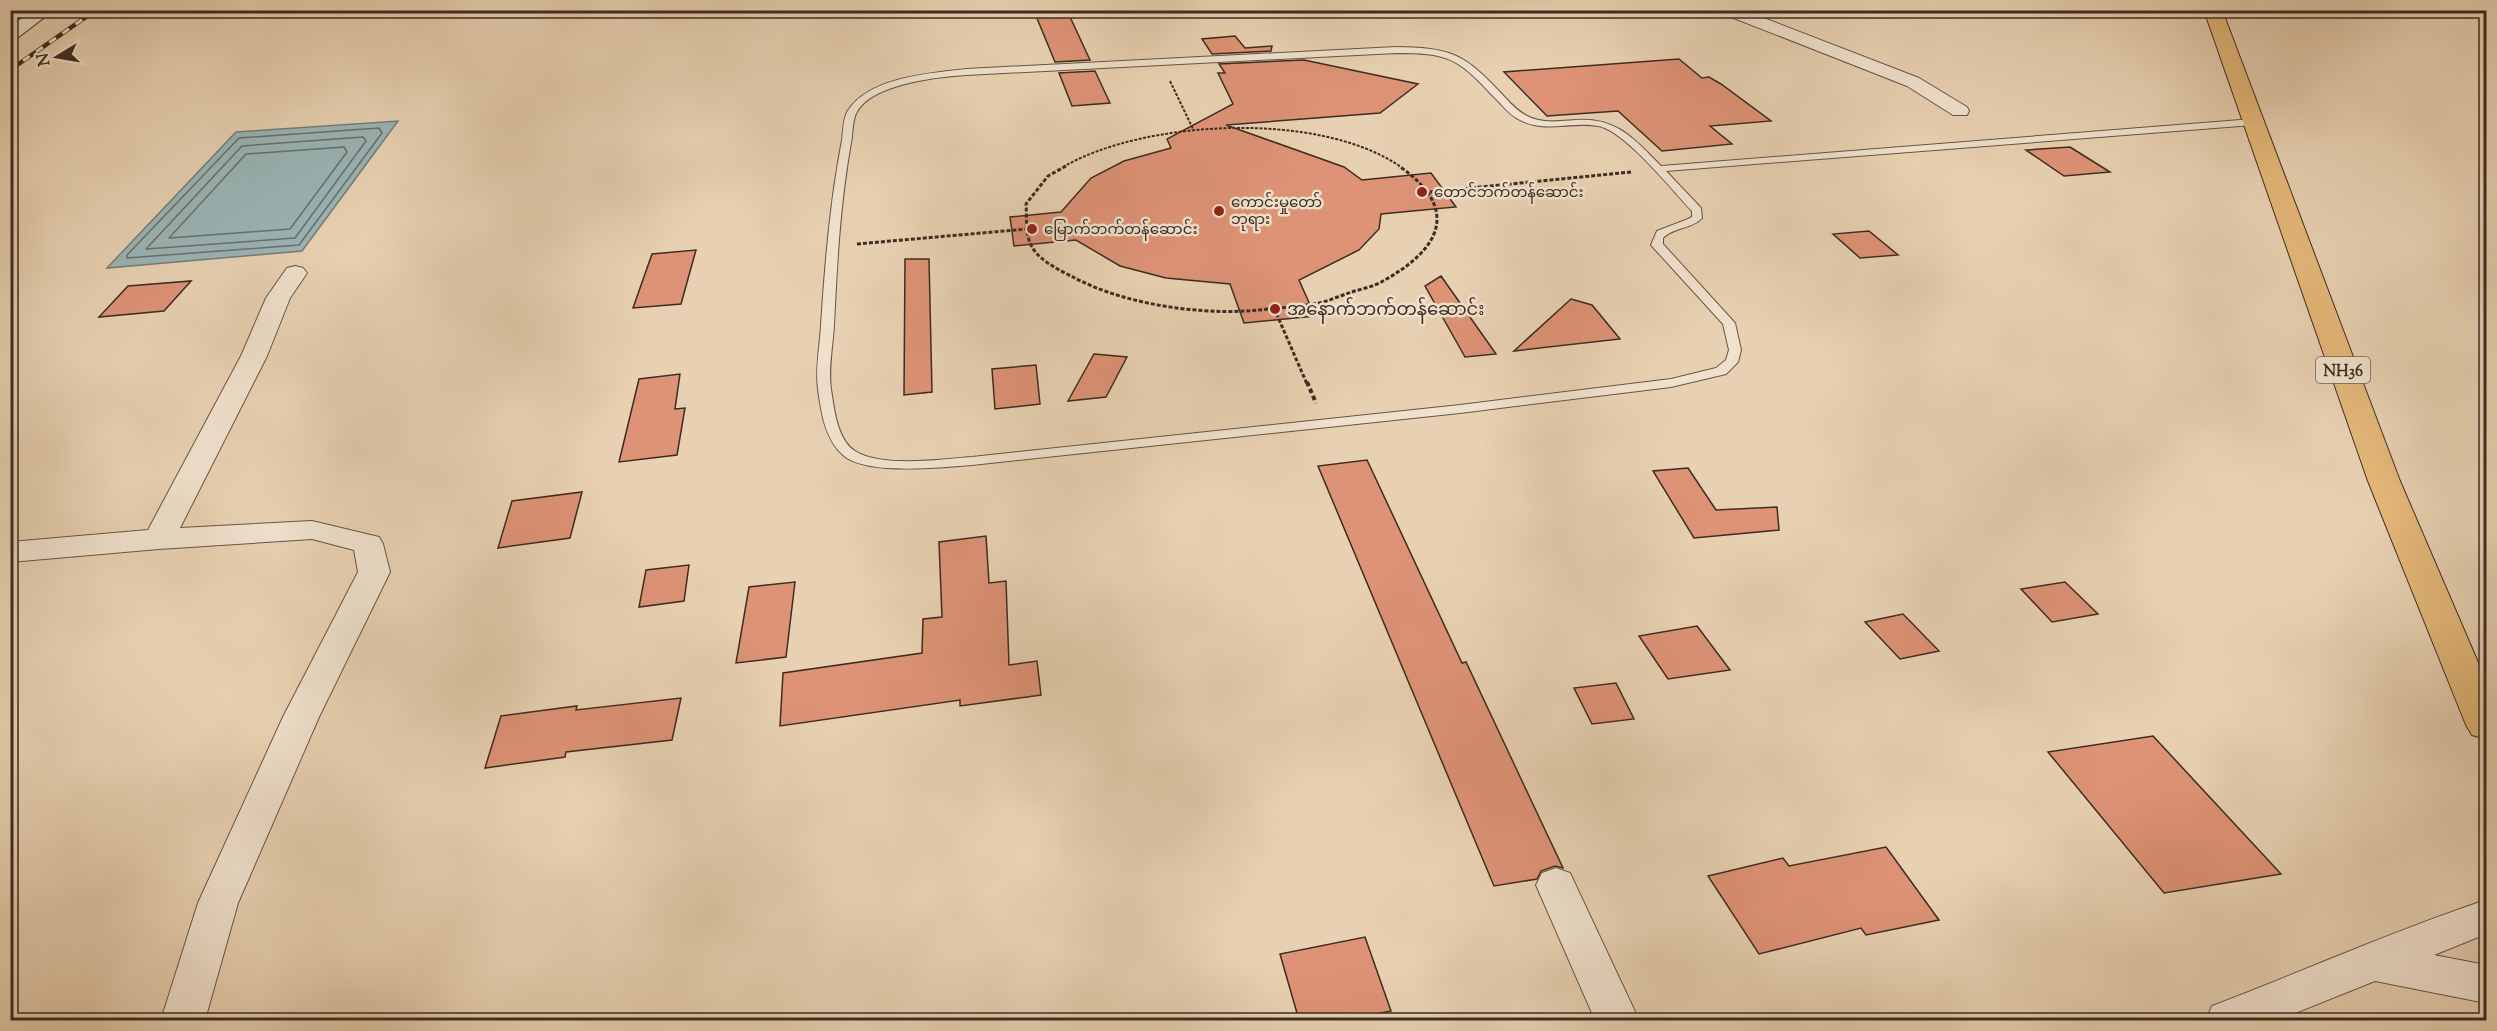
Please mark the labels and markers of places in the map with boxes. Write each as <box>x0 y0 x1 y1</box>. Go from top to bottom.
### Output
place label: တောင်ဘက်တန်ဆောင်း <box>1434 182 1584 204</box>
marker: တောင်ဘက်တန်ဆောင်း <box>1415 185 1429 199</box>
place label: ကောင်းမှုတော် ဘုရား <box>1231 192 1322 231</box>
marker: ကောင်းမှုတော် ဘုရား <box>1212 204 1226 218</box>
place label: မြောက်ဘက်တန်ဆောင်း <box>1044 219 1198 241</box>
marker: မြောက်ဘက်တန်ဆောင်း <box>1025 222 1039 236</box>
place label: အနောက်ဘက်တန်ဆောင်း <box>1287 296 1485 324</box>
marker: အနောက်ဘက်တန်ဆောင်း <box>1268 302 1282 316</box>

